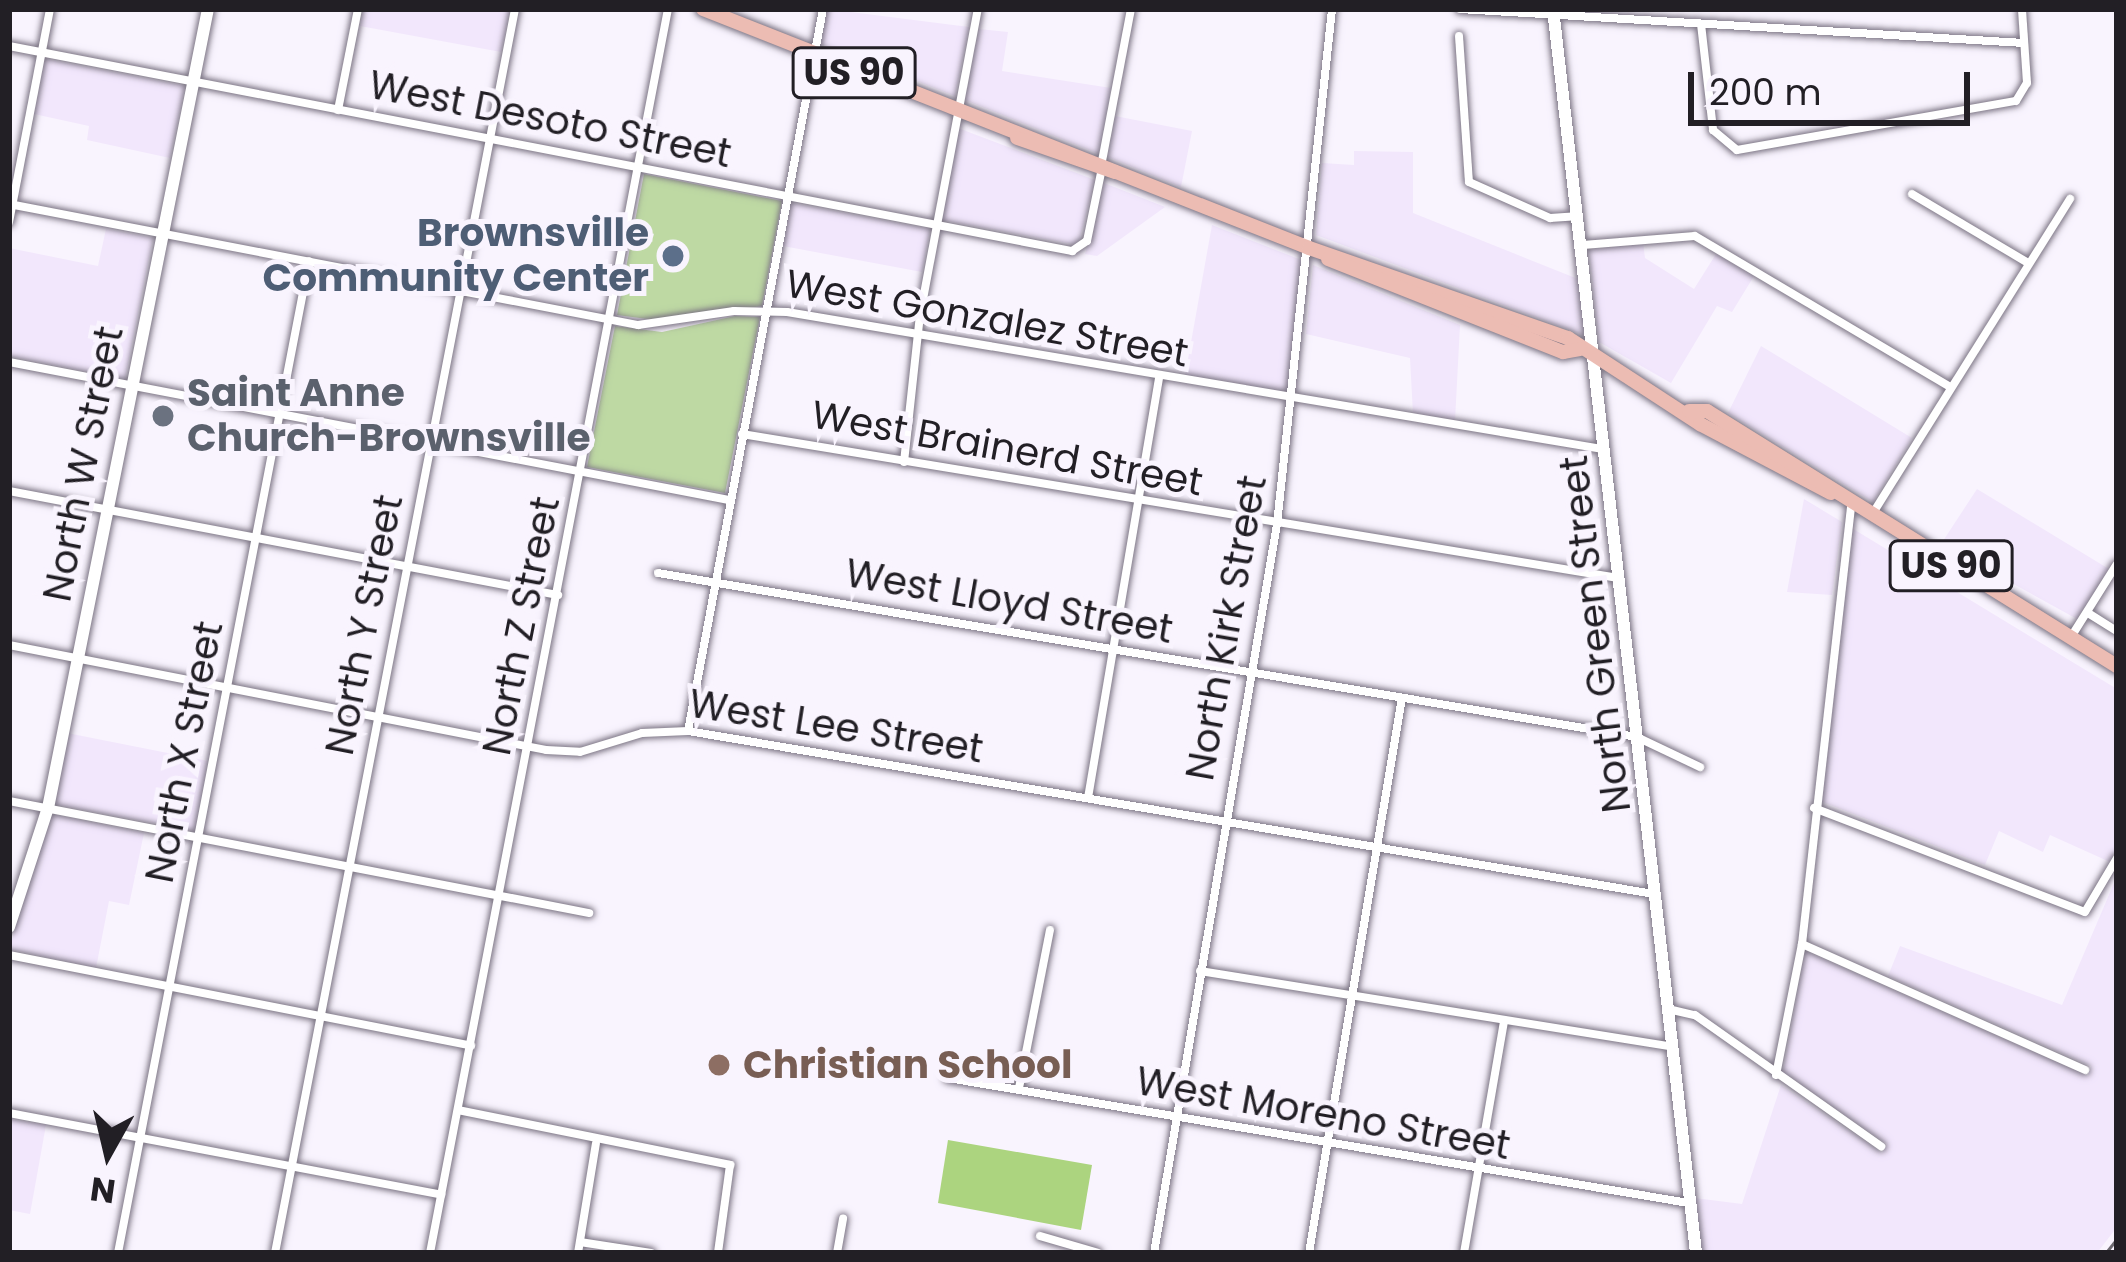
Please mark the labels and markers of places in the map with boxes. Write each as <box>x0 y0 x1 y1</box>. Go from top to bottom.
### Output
place label: Brownsville Community Center <box>262 211 649 302</box>
marker: Brownsville Community Center <box>660 243 686 269</box>
place label: Saint Anne Church-Brownsville <box>187 371 590 462</box>
marker: Saint Anne Church-Brownsville <box>150 403 176 429</box>
place label: Christian School <box>743 1042 1072 1088</box>
marker: Christian School <box>706 1052 732 1078</box>

